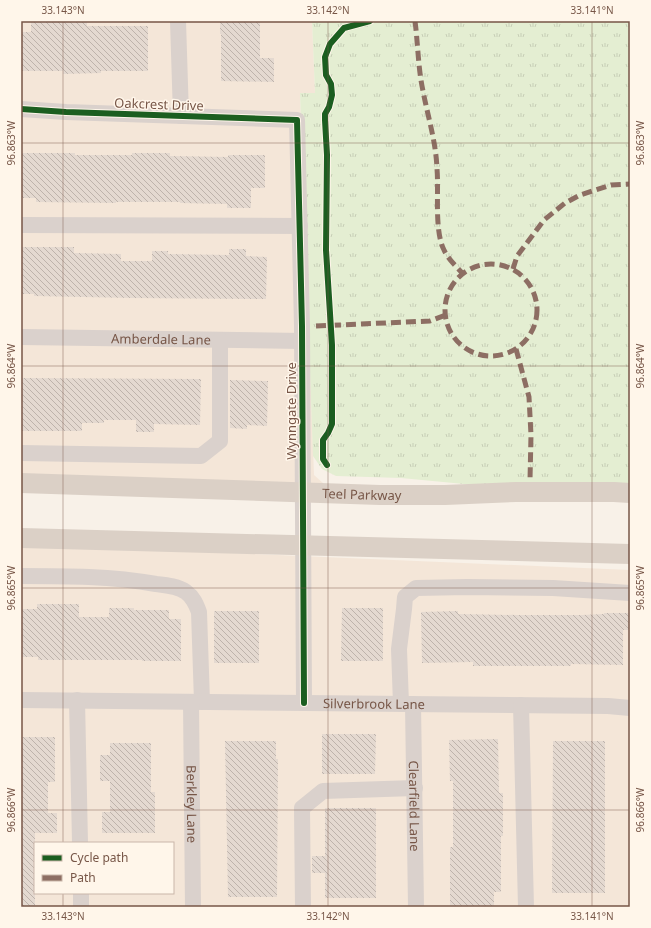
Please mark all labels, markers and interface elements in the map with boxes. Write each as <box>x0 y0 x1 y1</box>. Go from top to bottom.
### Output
text: 33.143°N <box>41 3 85 17</box>
text: 33.142°N <box>306 3 350 17</box>
text: 33.141°N <box>570 3 614 17</box>
street label: Oakcrest Drive <box>114 93 204 115</box>
text: 96.863°W <box>4 120 18 165</box>
text: 96.863°W <box>633 120 647 165</box>
street label: Amberdale Lane <box>111 329 211 349</box>
text: 96.864°W <box>4 343 18 388</box>
text: 96.864°W <box>633 343 647 388</box>
street label: Wynngate Drive <box>282 362 300 460</box>
street label: Teel Parkway <box>322 484 402 504</box>
text: 96.865°W <box>4 565 18 610</box>
text: 96.865°W <box>633 565 647 610</box>
street label: Silverbrook Lane <box>323 694 425 713</box>
street label: Clearfield Lane <box>405 760 424 852</box>
street label: Berkley Lane <box>183 765 201 843</box>
text: 96.866°W <box>4 787 18 832</box>
text: 96.866°W <box>633 787 647 832</box>
legend <box>34 842 174 894</box>
text: Cycle path <box>70 849 128 866</box>
text: Path <box>70 869 96 886</box>
text: 33.143°N <box>41 909 85 923</box>
text: 33.142°N <box>306 909 350 923</box>
text: 33.141°N <box>570 909 614 923</box>

